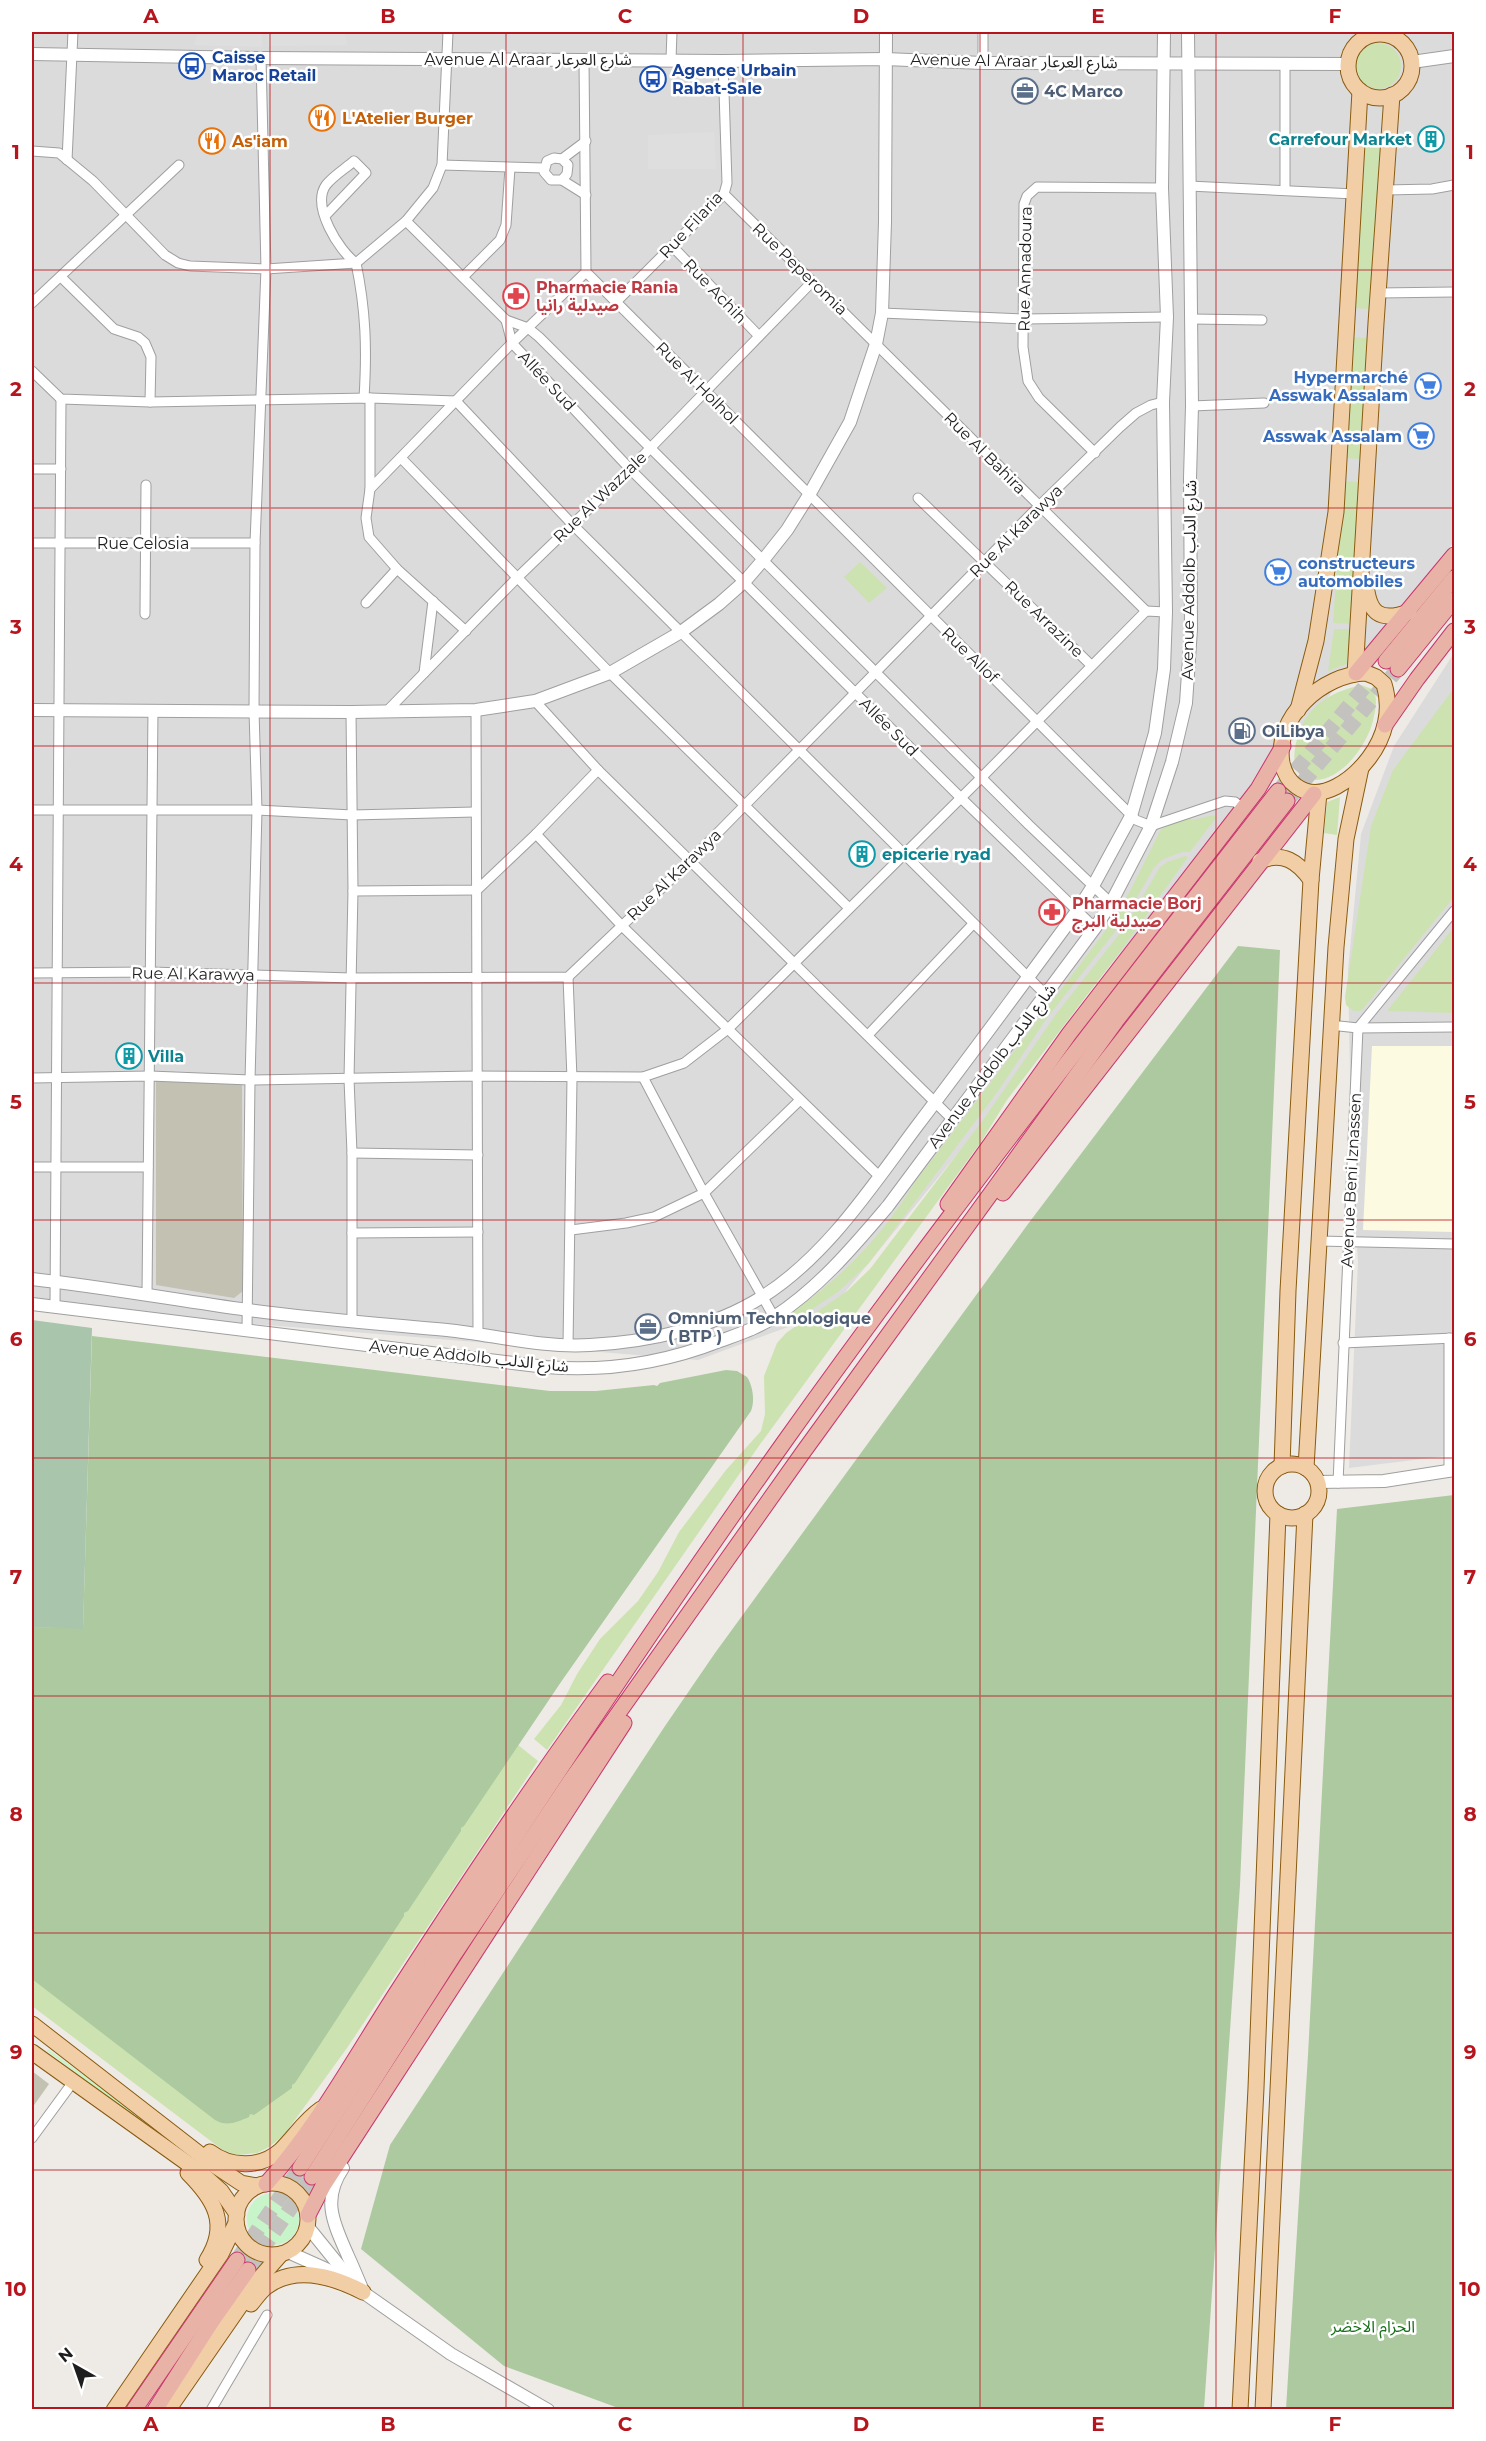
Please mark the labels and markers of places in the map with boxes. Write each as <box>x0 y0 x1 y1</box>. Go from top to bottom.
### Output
place label: Caisse Maroc Retail <box>212 48 316 85</box>
bus stop icon: Caisse Maroc Retail <box>177 51 207 81</box>
place label: Agence Urbain Rabat-Sale <box>671 61 797 98</box>
bus stop icon: Agence Urbain Rabat-Sale <box>638 64 668 94</box>
office icon: 4C Marco <box>1010 76 1040 106</box>
place label: 4C Marco <box>1044 82 1123 101</box>
restaurant icon: L'Atelier Burger <box>307 103 337 133</box>
place label: L'Atelier Burger <box>342 109 473 128</box>
building icon: Carrefour Market <box>1416 124 1446 154</box>
restaurant icon: As'iam <box>197 126 227 156</box>
place label: Carrefour Market <box>1269 130 1412 149</box>
place label: As'iam <box>231 132 288 151</box>
place label: Pharmacie Rania صيدلية رانيا <box>536 278 678 315</box>
pharmacy icon: Pharmacie Rania صيدلية رانيا <box>501 281 531 311</box>
place label: Hypermarché Asswak Assalam <box>1268 368 1408 405</box>
supermarket icon: Hypermarché Asswak Assalam <box>1413 371 1443 401</box>
supermarket icon: Asswak Assalam <box>1406 421 1436 451</box>
place label: Asswak Assalam <box>1262 427 1402 446</box>
place label: constructeurs automobiles <box>1298 554 1415 591</box>
supermarket icon: constructeurs automobiles <box>1263 557 1293 587</box>
fuel station icon: OiLibya <box>1227 716 1257 746</box>
place label: OiLibya <box>1262 722 1325 741</box>
building icon: epicerie ryad <box>847 839 877 869</box>
place label: epicerie ryad <box>882 845 991 864</box>
place label: Pharmacie Borj صيدلية البرج <box>1072 894 1202 933</box>
pharmacy icon: Pharmacie Borj صيدلية البرج <box>1037 897 1067 927</box>
building icon: Villa <box>114 1041 144 1071</box>
place label: Villa <box>147 1047 184 1066</box>
place label: Omnium Technologique ( BTP ) <box>668 1309 871 1346</box>
office icon: Omnium Technologique ( BTP ) <box>633 1312 663 1342</box>

